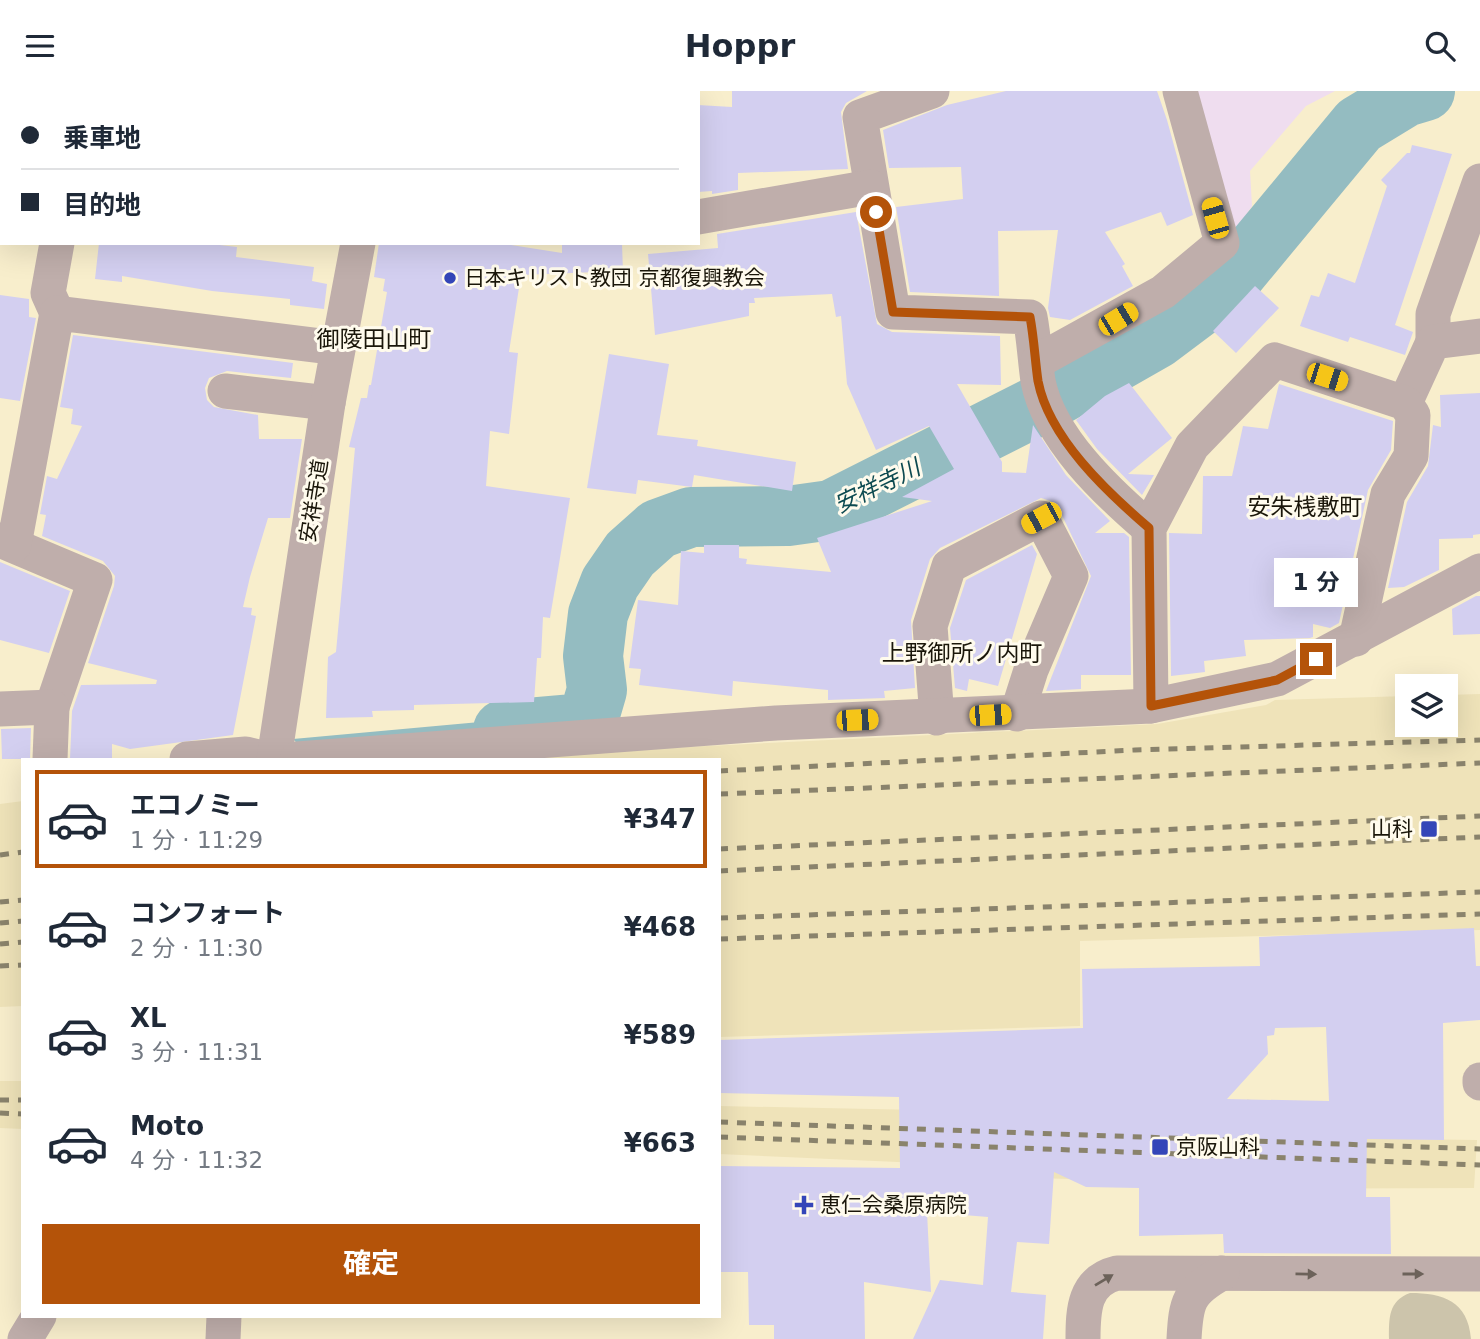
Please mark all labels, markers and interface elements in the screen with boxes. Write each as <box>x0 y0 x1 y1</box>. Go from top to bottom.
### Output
icon: menu <box>21 27 59 65</box>
text: Hoppr <box>685 27 795 65</box>
icon: search <box>1421 27 1459 65</box>
text: 乗車地 <box>63 123 141 153</box>
text: 目的地 <box>63 190 141 220</box>
car <box>1200 195 1231 241</box>
route start <box>860 196 892 228</box>
place label: 日本キリスト教団 京都復興教会 <box>464 266 765 290</box>
marker: 日本キリスト教団 京都復興教会 <box>442 270 458 286</box>
car <box>1095 299 1142 339</box>
district label: 御陵田山町 <box>317 326 432 352</box>
car <box>1304 361 1351 393</box>
water label: 安祥寺川 <box>830 453 927 518</box>
street label: 安祥寺道 <box>296 458 332 544</box>
district label: 安朱桟敷町 <box>1248 494 1363 520</box>
car <box>1018 499 1065 537</box>
callout: 1 分 <box>1274 557 1358 607</box>
text: 1 分 <box>1292 569 1340 595</box>
district label: 上野御所ノ内町 <box>882 640 1043 666</box>
route end <box>1300 643 1332 675</box>
map controls <box>1395 674 1458 737</box>
button: layers <box>1395 674 1458 737</box>
car <box>969 703 1012 727</box>
car <box>836 709 879 731</box>
icon: car <box>46 788 109 851</box>
text: エコノミー <box>130 790 260 820</box>
text: ¥347 <box>624 804 696 834</box>
place label: 山科 <box>1371 817 1413 841</box>
marker: 山科 <box>1419 819 1439 839</box>
text: 1 分 · 11:29 <box>130 827 263 853</box>
icon: car <box>46 896 109 959</box>
text: コンフォート <box>130 898 285 928</box>
text: ¥468 <box>624 912 696 942</box>
text: 2 分 · 11:30 <box>130 935 263 961</box>
text: XL <box>130 1003 167 1033</box>
icon: car <box>46 1004 109 1067</box>
text: ¥589 <box>624 1020 696 1050</box>
text: 3 分 · 11:31 <box>130 1039 263 1065</box>
text: Moto <box>130 1111 204 1141</box>
icon: car <box>46 1112 109 1175</box>
text: ¥663 <box>624 1128 696 1158</box>
place label: 京阪山科 <box>1176 1135 1260 1159</box>
marker: 京阪山科 <box>1150 1137 1170 1157</box>
text: 4 分 · 11:32 <box>130 1147 263 1173</box>
place label: 恵仁会桑原病院 <box>820 1193 967 1217</box>
marker: 恵仁会桑原病院 <box>794 1195 814 1215</box>
button: 確定 <box>42 1224 700 1304</box>
one-way arrow <box>1296 1268 1318 1279</box>
one-way arrow <box>1403 1268 1425 1280</box>
one-way arrow <box>1095 1274 1114 1286</box>

